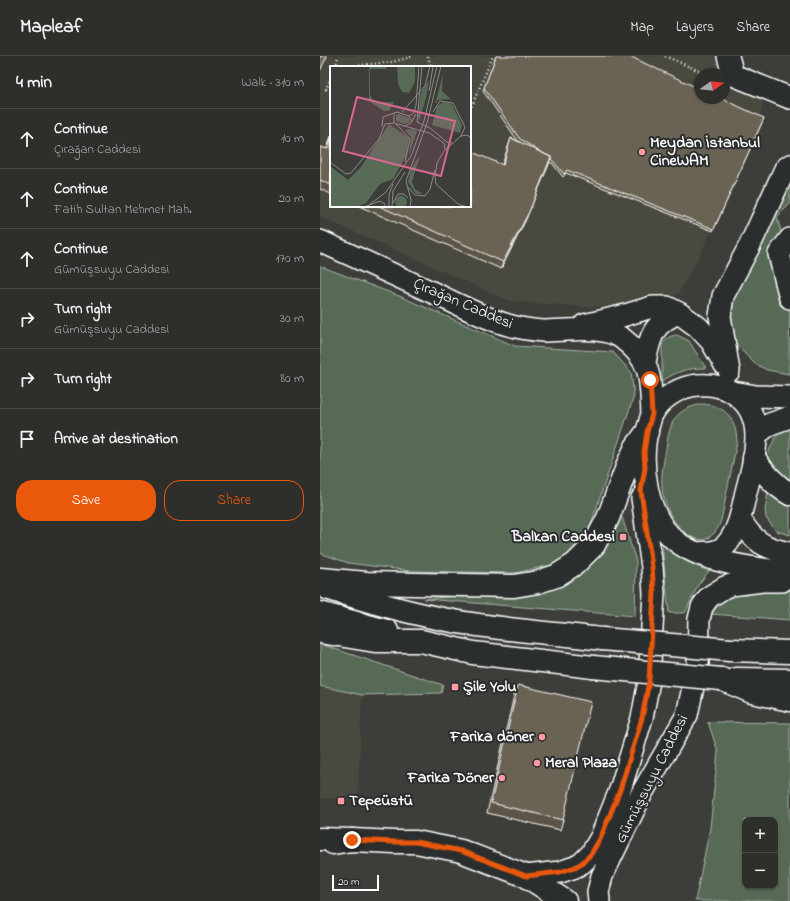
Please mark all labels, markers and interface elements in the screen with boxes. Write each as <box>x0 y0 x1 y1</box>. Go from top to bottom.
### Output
text: Mapleaf <box>20 14 82 41</box>
text: Map <box>630 17 654 38</box>
text: Layers <box>676 17 714 38</box>
text: Share <box>736 17 770 38</box>
inset map <box>330 66 471 207</box>
north arrow <box>694 68 730 104</box>
text: 4 min <box>16 70 52 95</box>
text: Walk · 310 m <box>241 73 304 92</box>
text: Continue <box>54 118 108 140</box>
icon: ahead <box>16 128 38 150</box>
text: 10 m <box>281 129 304 148</box>
place label: Meydan İstanbul CineWAM <box>650 131 760 173</box>
text: Çırağan Caddesi <box>54 140 141 159</box>
marker: Meydan İstanbul CineWAM <box>637 147 647 157</box>
text: Continue <box>54 178 108 200</box>
icon: ahead <box>16 188 38 210</box>
text: 20 m <box>279 189 304 208</box>
text: Fatih Sultan Mehmet Mah. <box>54 200 192 219</box>
text: Continue <box>54 238 108 260</box>
icon: ahead <box>16 248 38 270</box>
text: 170 m <box>276 249 304 268</box>
text: Gümüşsuyu Caddesi <box>54 260 169 279</box>
street label: Çırağan Caddesi <box>409 272 517 336</box>
text: Turn right <box>54 298 112 320</box>
icon: right <box>16 308 38 330</box>
text: 30 m <box>280 309 304 328</box>
text: Gümüşsuyu Caddesi <box>54 320 169 339</box>
icon: right <box>16 368 38 390</box>
text: Turn right <box>54 368 112 390</box>
text: 80 m <box>280 369 304 388</box>
route start <box>641 371 659 389</box>
icon: arrive <box>16 428 38 450</box>
text: Arrive at destination <box>54 428 178 450</box>
button: Save <box>16 480 156 521</box>
button: Share <box>164 480 304 521</box>
place label: Balkan Caddesi <box>511 525 615 549</box>
marker: Balkan Caddesi <box>618 532 628 542</box>
place label: Şile Yolu <box>463 675 517 699</box>
marker: Şile Yolu <box>450 682 460 692</box>
street label: Gümüşsuyu Caddesi <box>609 710 695 848</box>
place label: Farika döner <box>449 725 535 749</box>
marker: Farika döner <box>537 732 547 742</box>
place label: Meral Plaza <box>545 751 618 775</box>
marker: Meral Plaza <box>532 758 542 768</box>
place label: Farika Döner <box>406 766 495 790</box>
marker: Farika Döner <box>497 773 507 783</box>
place label: Tepeüstü <box>349 789 413 813</box>
marker: Tepeüstü <box>336 796 346 806</box>
map controls <box>742 817 778 889</box>
button: + <box>742 817 778 853</box>
route end <box>343 831 361 849</box>
button: − <box>742 853 778 889</box>
scale bar <box>332 873 379 892</box>
text: 20 m <box>338 874 360 890</box>

